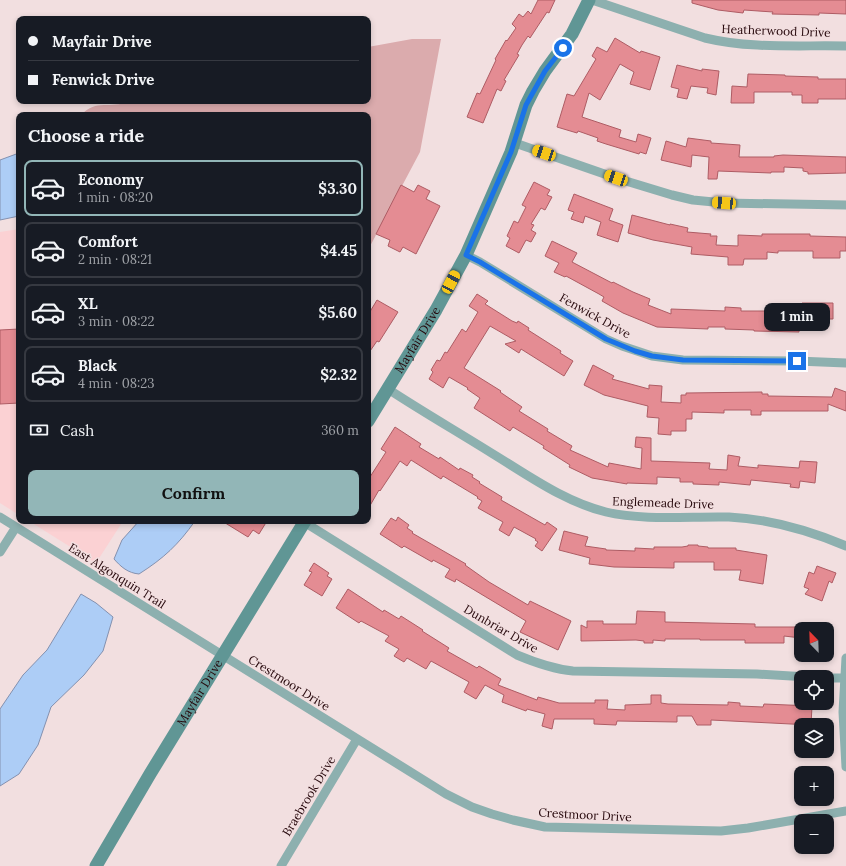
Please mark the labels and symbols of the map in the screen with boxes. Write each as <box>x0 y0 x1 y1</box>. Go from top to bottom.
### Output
street label: Heatherwood Drive <box>721 21 831 40</box>
route start <box>554 39 572 57</box>
car <box>531 143 557 163</box>
car <box>603 168 629 188</box>
car <box>712 196 736 210</box>
car <box>440 269 462 295</box>
street label: Fenwick Drive <box>557 290 634 342</box>
street label: Mayfair Drive <box>391 303 444 376</box>
callout: 1 min <box>764 303 830 331</box>
route end <box>788 352 806 370</box>
street label: Englemeade Drive <box>612 493 715 512</box>
street label: East Algonquin Trail <box>66 540 169 612</box>
street label: Dunbriar Drive <box>461 601 542 656</box>
north arrow <box>794 622 834 662</box>
street label: Crestmoor Drive <box>246 651 333 714</box>
street label: Mayfair Drive <box>173 656 226 729</box>
street label: Braebrook Drive <box>279 752 339 839</box>
street label: Crestmoor Drive <box>538 805 633 824</box>

